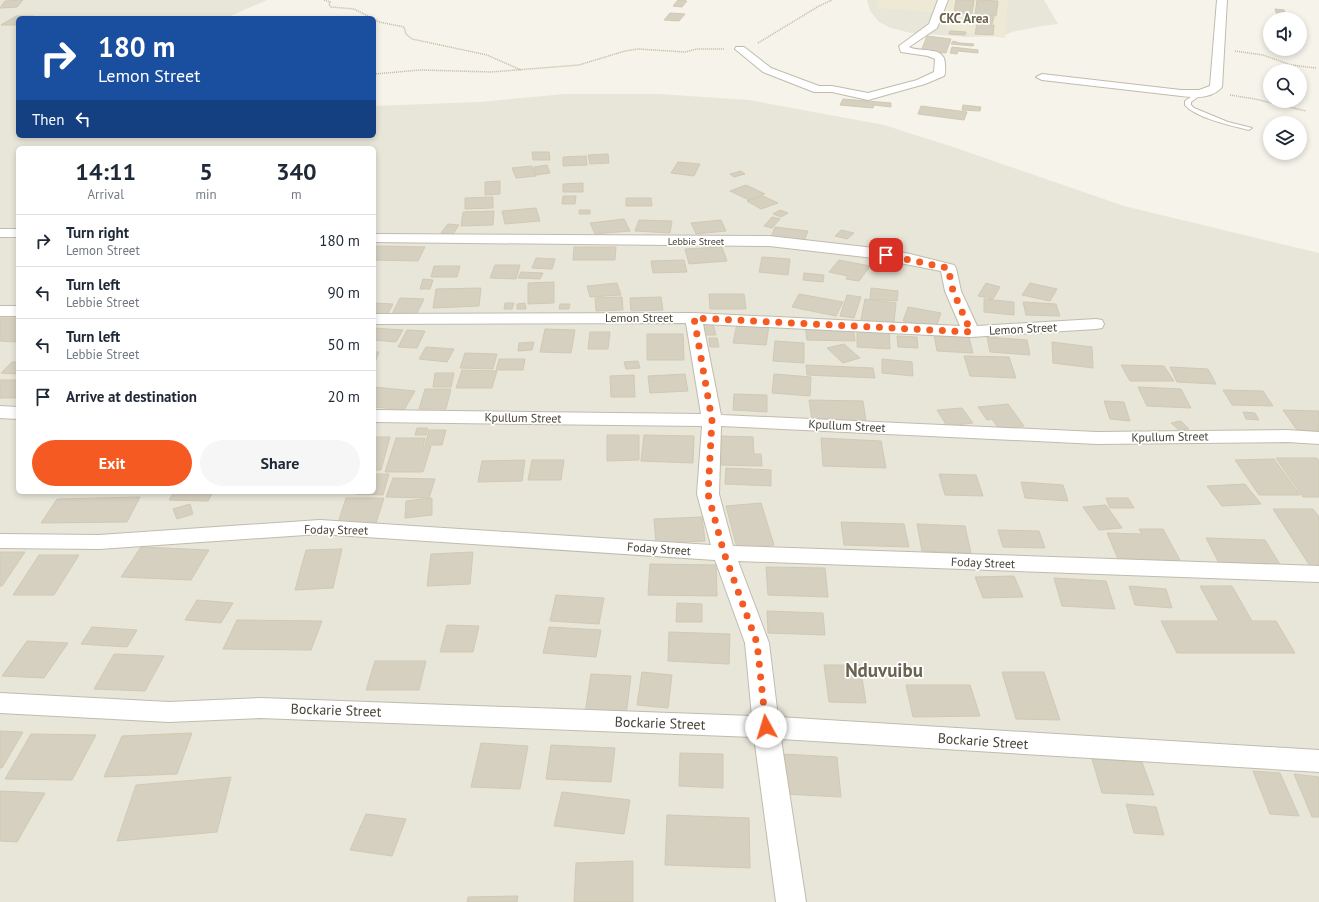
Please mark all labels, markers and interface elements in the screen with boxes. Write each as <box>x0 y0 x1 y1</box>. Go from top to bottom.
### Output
district label: CKC Area <box>939 10 989 27</box>
map controls <box>1263 12 1307 160</box>
button: sound <box>1263 12 1307 56</box>
text: 180 m <box>98 28 175 65</box>
icon: right <box>32 32 84 84</box>
text: Lemon Street <box>98 64 200 87</box>
button: search <box>1263 64 1307 108</box>
icon: left <box>72 108 94 130</box>
text: Then <box>32 110 64 129</box>
button: layers <box>1263 116 1307 160</box>
text: 14:11 <box>75 156 136 187</box>
text: 5 <box>199 156 213 187</box>
text: 340 <box>276 156 317 187</box>
text: Arrival <box>88 186 124 203</box>
text: min <box>195 186 217 203</box>
text: m <box>291 186 302 203</box>
text: Turn right <box>66 223 129 242</box>
icon: right <box>32 230 54 252</box>
text: 180 m <box>319 231 360 250</box>
street label: Lebbie Street <box>668 235 725 248</box>
pin <box>869 238 903 272</box>
text: Lemon Street <box>66 242 140 259</box>
icon: arrive <box>875 244 897 266</box>
text: Turn left <box>66 275 120 294</box>
icon: left <box>32 282 54 304</box>
text: 90 m <box>327 283 360 302</box>
text: Lebbie Street <box>66 294 139 311</box>
street label: Lemon Street <box>605 310 673 325</box>
street label: Lemon Street <box>989 319 1057 338</box>
text: Turn left <box>66 327 120 346</box>
icon: left <box>32 334 54 356</box>
text: 50 m <box>327 335 360 354</box>
text: Lebbie Street <box>66 346 139 363</box>
icon: arrive <box>32 386 54 408</box>
text: Arrive at destination <box>66 387 197 406</box>
text: 20 m <box>327 387 360 406</box>
street label: Kpullum Street <box>484 409 562 426</box>
street label: Kpullum Street <box>808 416 886 435</box>
street label: Kpullum Street <box>1131 428 1209 445</box>
button: Exit <box>32 440 192 486</box>
button: Share <box>200 440 360 486</box>
street label: Foday Street <box>304 521 368 538</box>
street label: Foday Street <box>627 539 692 558</box>
street label: Foday Street <box>951 554 1015 571</box>
district label: Nduvuibu <box>845 658 923 682</box>
street label: Bockarie Street <box>290 699 382 721</box>
position arrow <box>745 706 787 748</box>
street label: Bockarie Street <box>614 712 706 734</box>
street label: Bockarie Street <box>937 729 1029 753</box>

